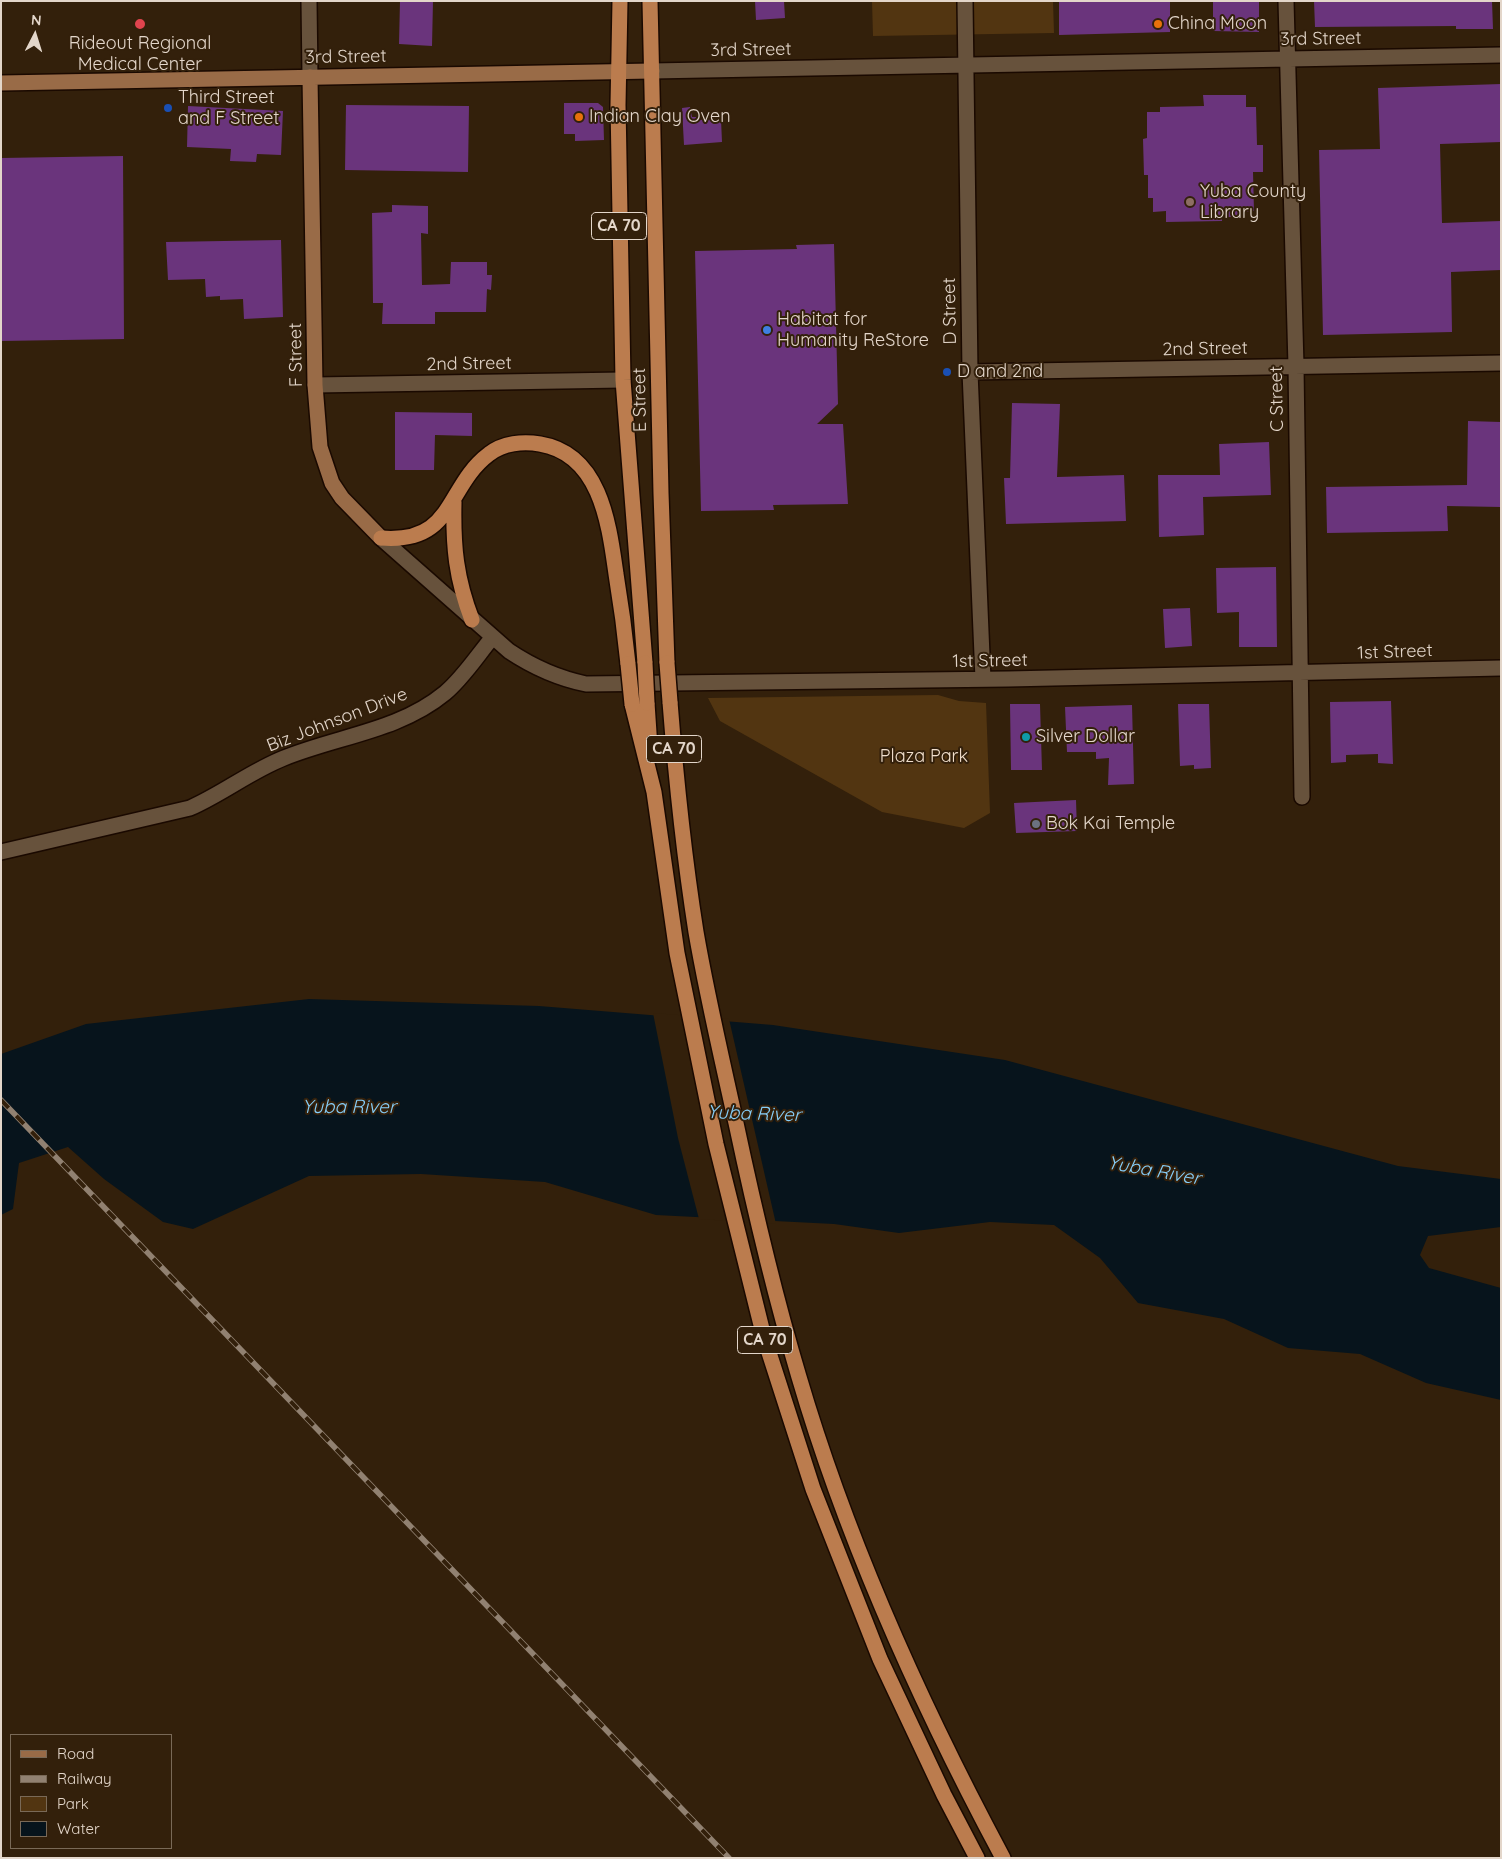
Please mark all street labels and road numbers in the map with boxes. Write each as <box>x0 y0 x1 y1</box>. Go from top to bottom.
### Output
street label: 3rd Street <box>1280 27 1362 51</box>
street label: 3rd Street <box>710 38 792 62</box>
street label: 3rd Street <box>305 45 387 69</box>
road number: CA 70 <box>592 212 646 240</box>
street label: D Street <box>939 277 961 345</box>
street label: F Street <box>285 323 307 387</box>
street label: 2nd Street <box>1162 337 1248 361</box>
street label: 2nd Street <box>426 352 512 376</box>
street label: C Street <box>1266 366 1288 432</box>
street label: E Street <box>629 368 651 432</box>
street label: 1st Street <box>1357 640 1433 664</box>
street label: 1st Street <box>952 650 1028 672</box>
street label: Biz Johnson Drive <box>264 683 410 757</box>
road number: CA 70 <box>646 736 702 762</box>
road number: CA 70 <box>738 1326 792 1354</box>

